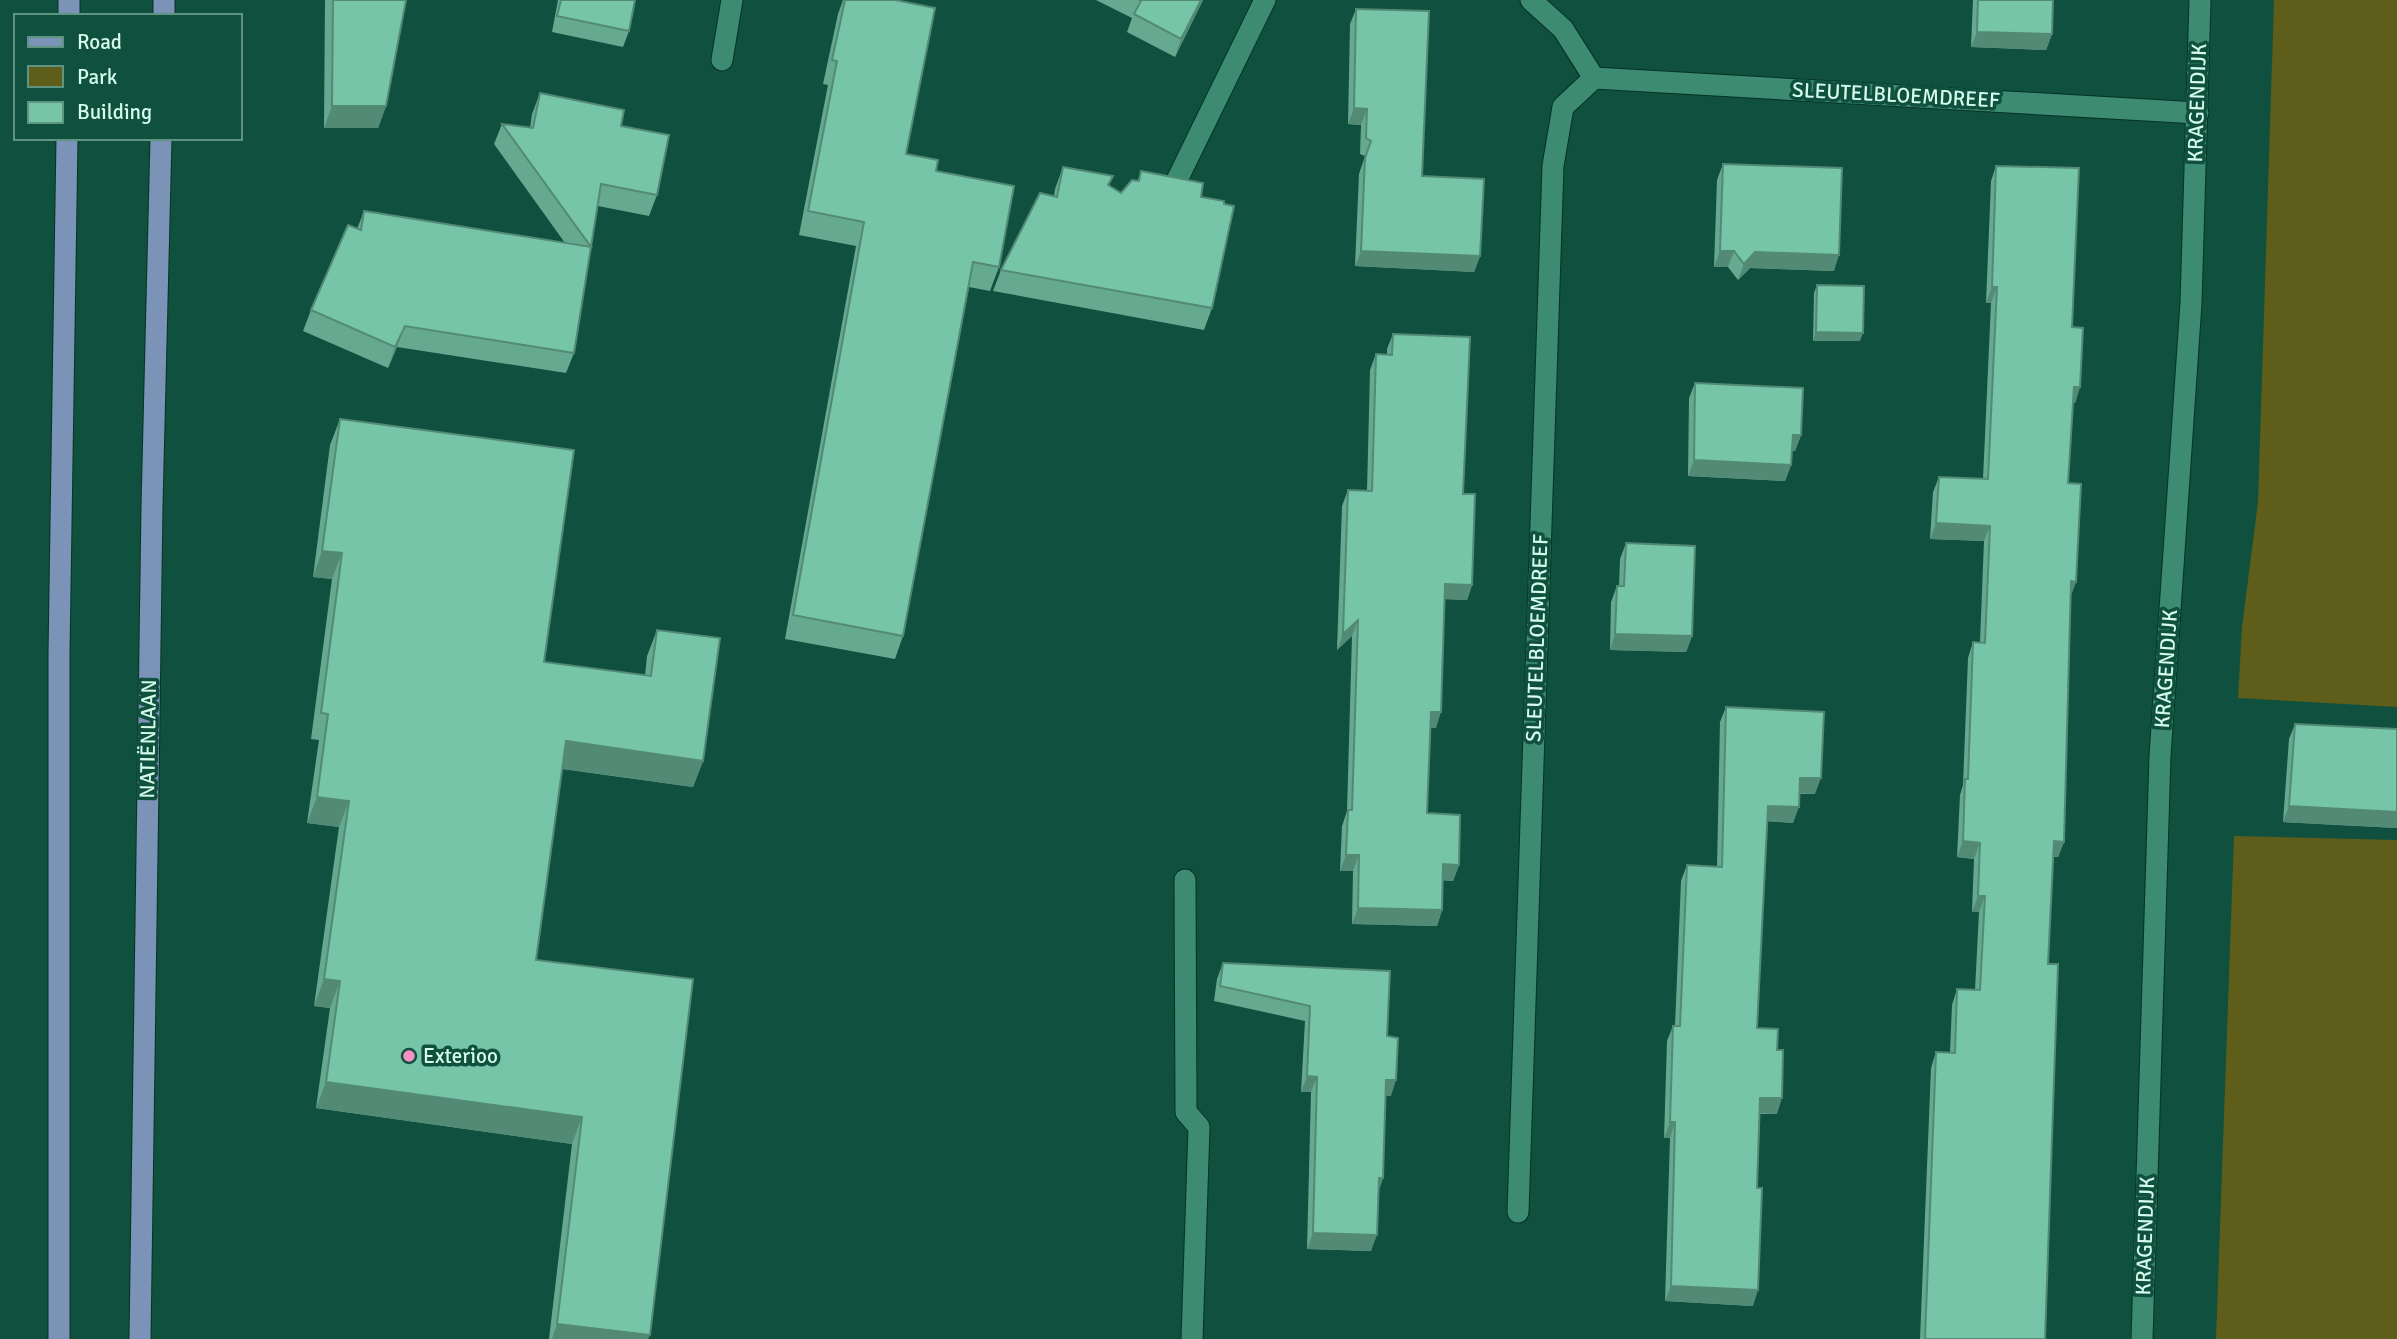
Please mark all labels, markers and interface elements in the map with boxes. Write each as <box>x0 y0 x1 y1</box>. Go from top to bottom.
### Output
legend <box>14 14 242 140</box>
text: Road <box>77 29 122 55</box>
street label: KRAGENDIJK <box>2182 43 2212 163</box>
text: Park <box>77 64 118 90</box>
street label: SLEUTELBLOEMDREEF <box>1791 77 2001 113</box>
text: Building <box>77 99 152 125</box>
street label: SLEUTELBLOEMDREEF <box>1520 534 1554 742</box>
street label: KRAGENDIJK <box>2149 608 2183 729</box>
street label: NATIËNLAAN <box>134 679 162 799</box>
place label: Exterioo <box>423 1043 498 1069</box>
marker: Exterioo <box>401 1048 417 1064</box>
street label: KRAGENDIJK <box>2130 1176 2160 1296</box>

